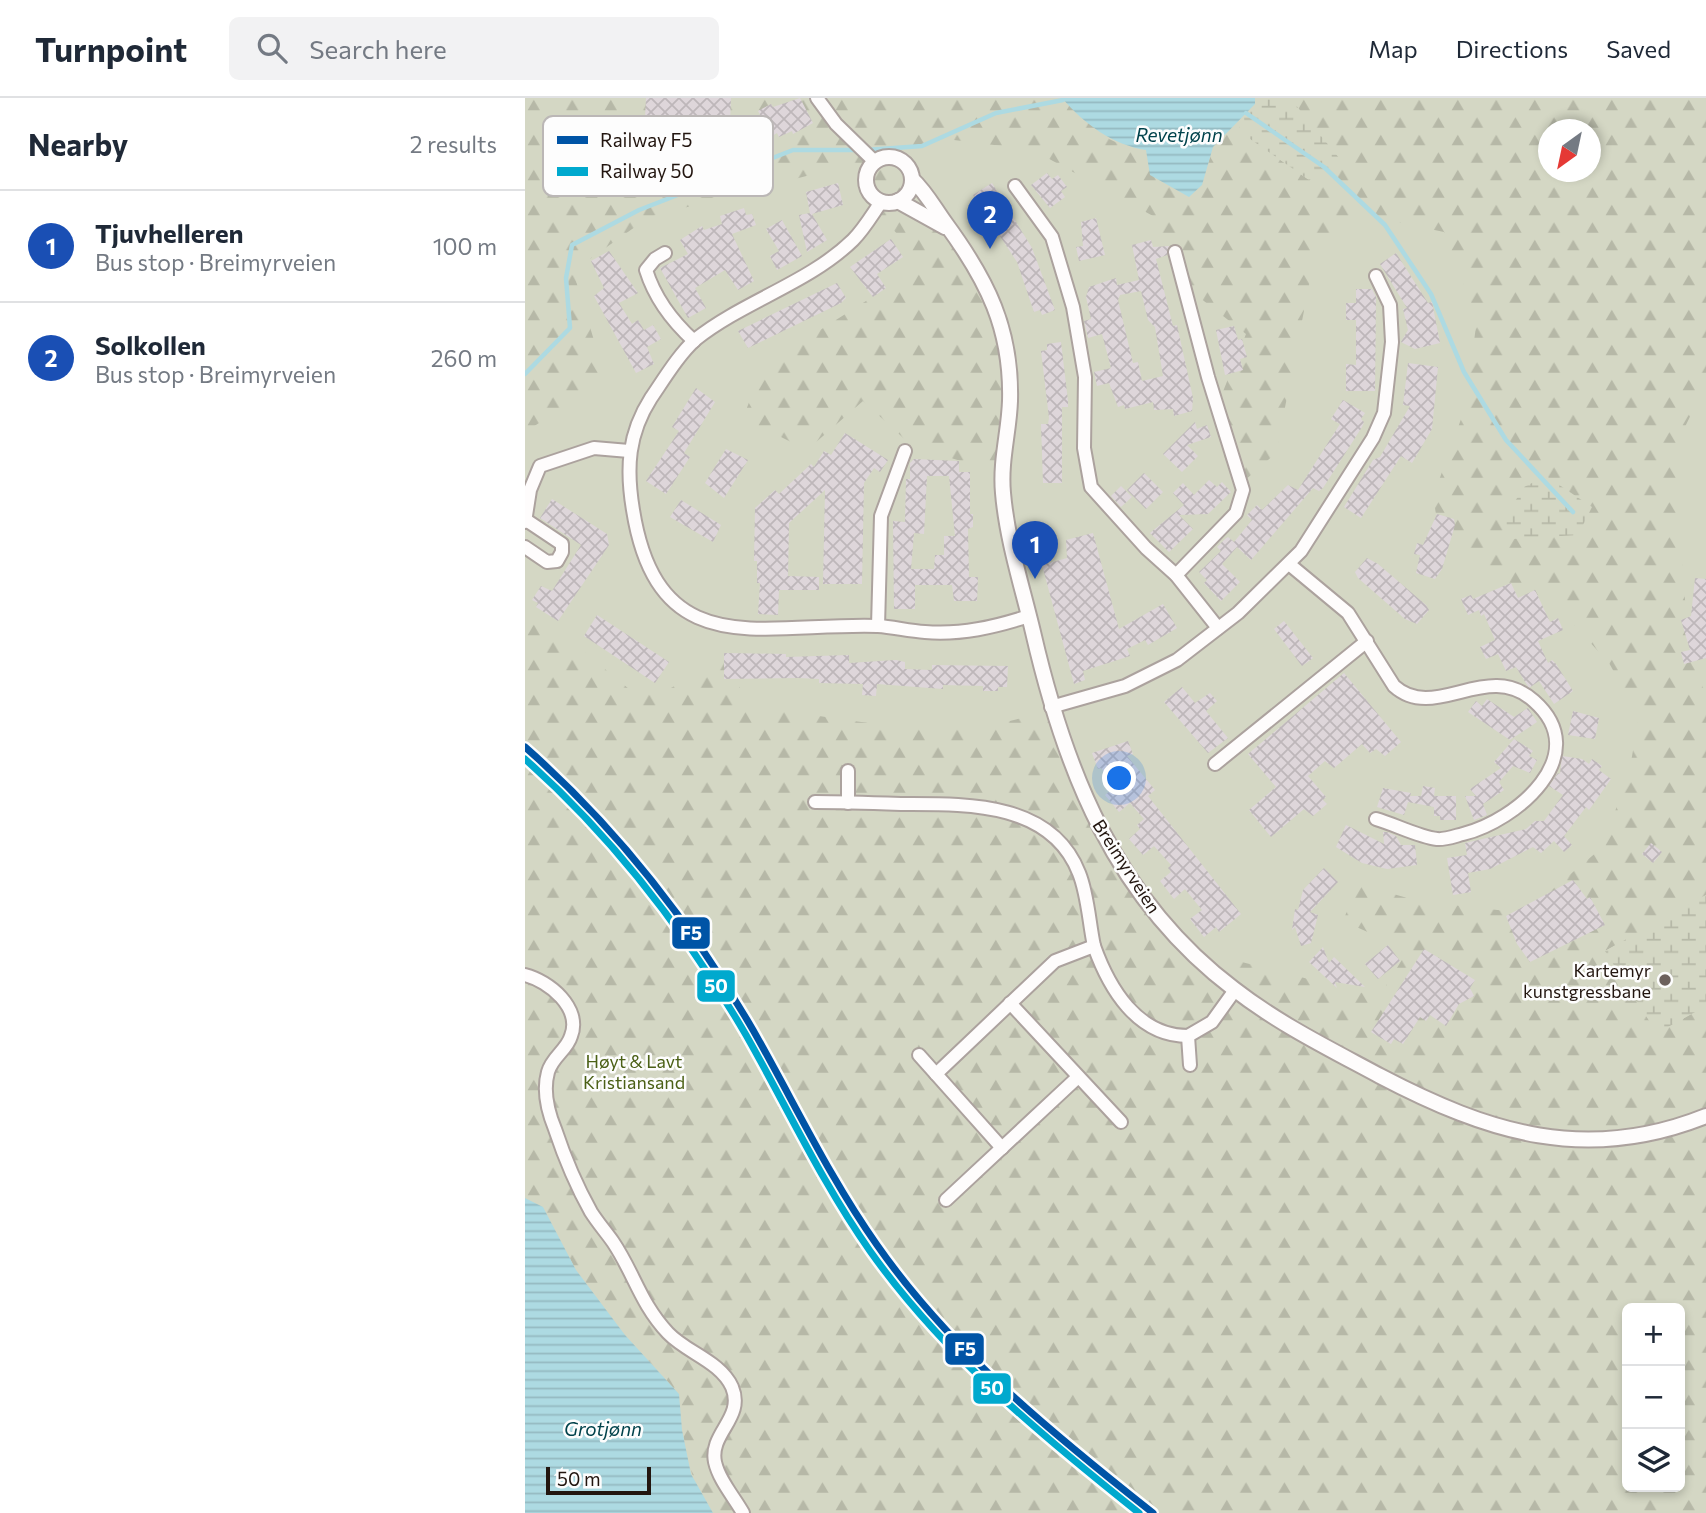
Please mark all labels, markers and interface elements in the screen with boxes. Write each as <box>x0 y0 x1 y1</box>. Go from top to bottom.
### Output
search box <box>229 17 719 80</box>
text: Turnpoint <box>35 28 187 69</box>
icon: search <box>253 29 291 67</box>
text: Search here <box>309 33 447 64</box>
text: Map <box>1368 34 1418 63</box>
text: Directions <box>1456 34 1568 63</box>
text: Saved <box>1606 34 1671 63</box>
legend <box>543 116 773 196</box>
north arrow <box>1538 119 1601 182</box>
water label: Revetjønn <box>1135 123 1223 146</box>
text: Nearby <box>28 125 128 162</box>
text: Railway F5 <box>600 128 692 151</box>
text: 2 results <box>410 130 497 158</box>
text: Railway 50 <box>600 159 694 182</box>
pin: 2 <box>967 191 1013 249</box>
text: Tjuvhelleren <box>95 217 244 248</box>
text: 1 <box>46 232 56 260</box>
text: 100 m <box>433 232 497 260</box>
text: Bus stop · Breimyrveien <box>95 248 336 276</box>
text: Solkollen <box>95 329 206 360</box>
text: 2 <box>44 344 58 372</box>
text: 260 m <box>431 344 497 372</box>
text: Bus stop · Breimyrveien <box>95 360 336 388</box>
pin: 1 <box>1012 521 1058 579</box>
your location <box>1102 761 1136 795</box>
street label: Breimyrveien <box>1089 815 1165 917</box>
line badge: F5 <box>671 916 711 950</box>
text: F5 <box>680 921 702 944</box>
place label: Kartemyr kunstgressbane <box>1523 959 1651 1002</box>
line badge: 50 <box>696 969 736 1003</box>
marker: Kartemyr kunstgressbane <box>1657 972 1673 988</box>
text: 50 <box>704 974 728 997</box>
park label: Høyt & Lavt Kristiansand <box>583 1050 685 1093</box>
map controls <box>1622 1303 1685 1492</box>
button: + <box>1622 1303 1685 1366</box>
line badge: F5 <box>944 1332 985 1366</box>
text: F5 <box>954 1337 976 1360</box>
button: − <box>1622 1366 1685 1429</box>
line badge: 50 <box>972 1372 1012 1405</box>
text: 50 <box>980 1376 1004 1399</box>
water label: Grotjønn <box>564 1417 642 1440</box>
button: layers <box>1622 1429 1685 1492</box>
scale bar <box>546 1464 651 1496</box>
text: 50 m <box>557 1467 601 1490</box>

